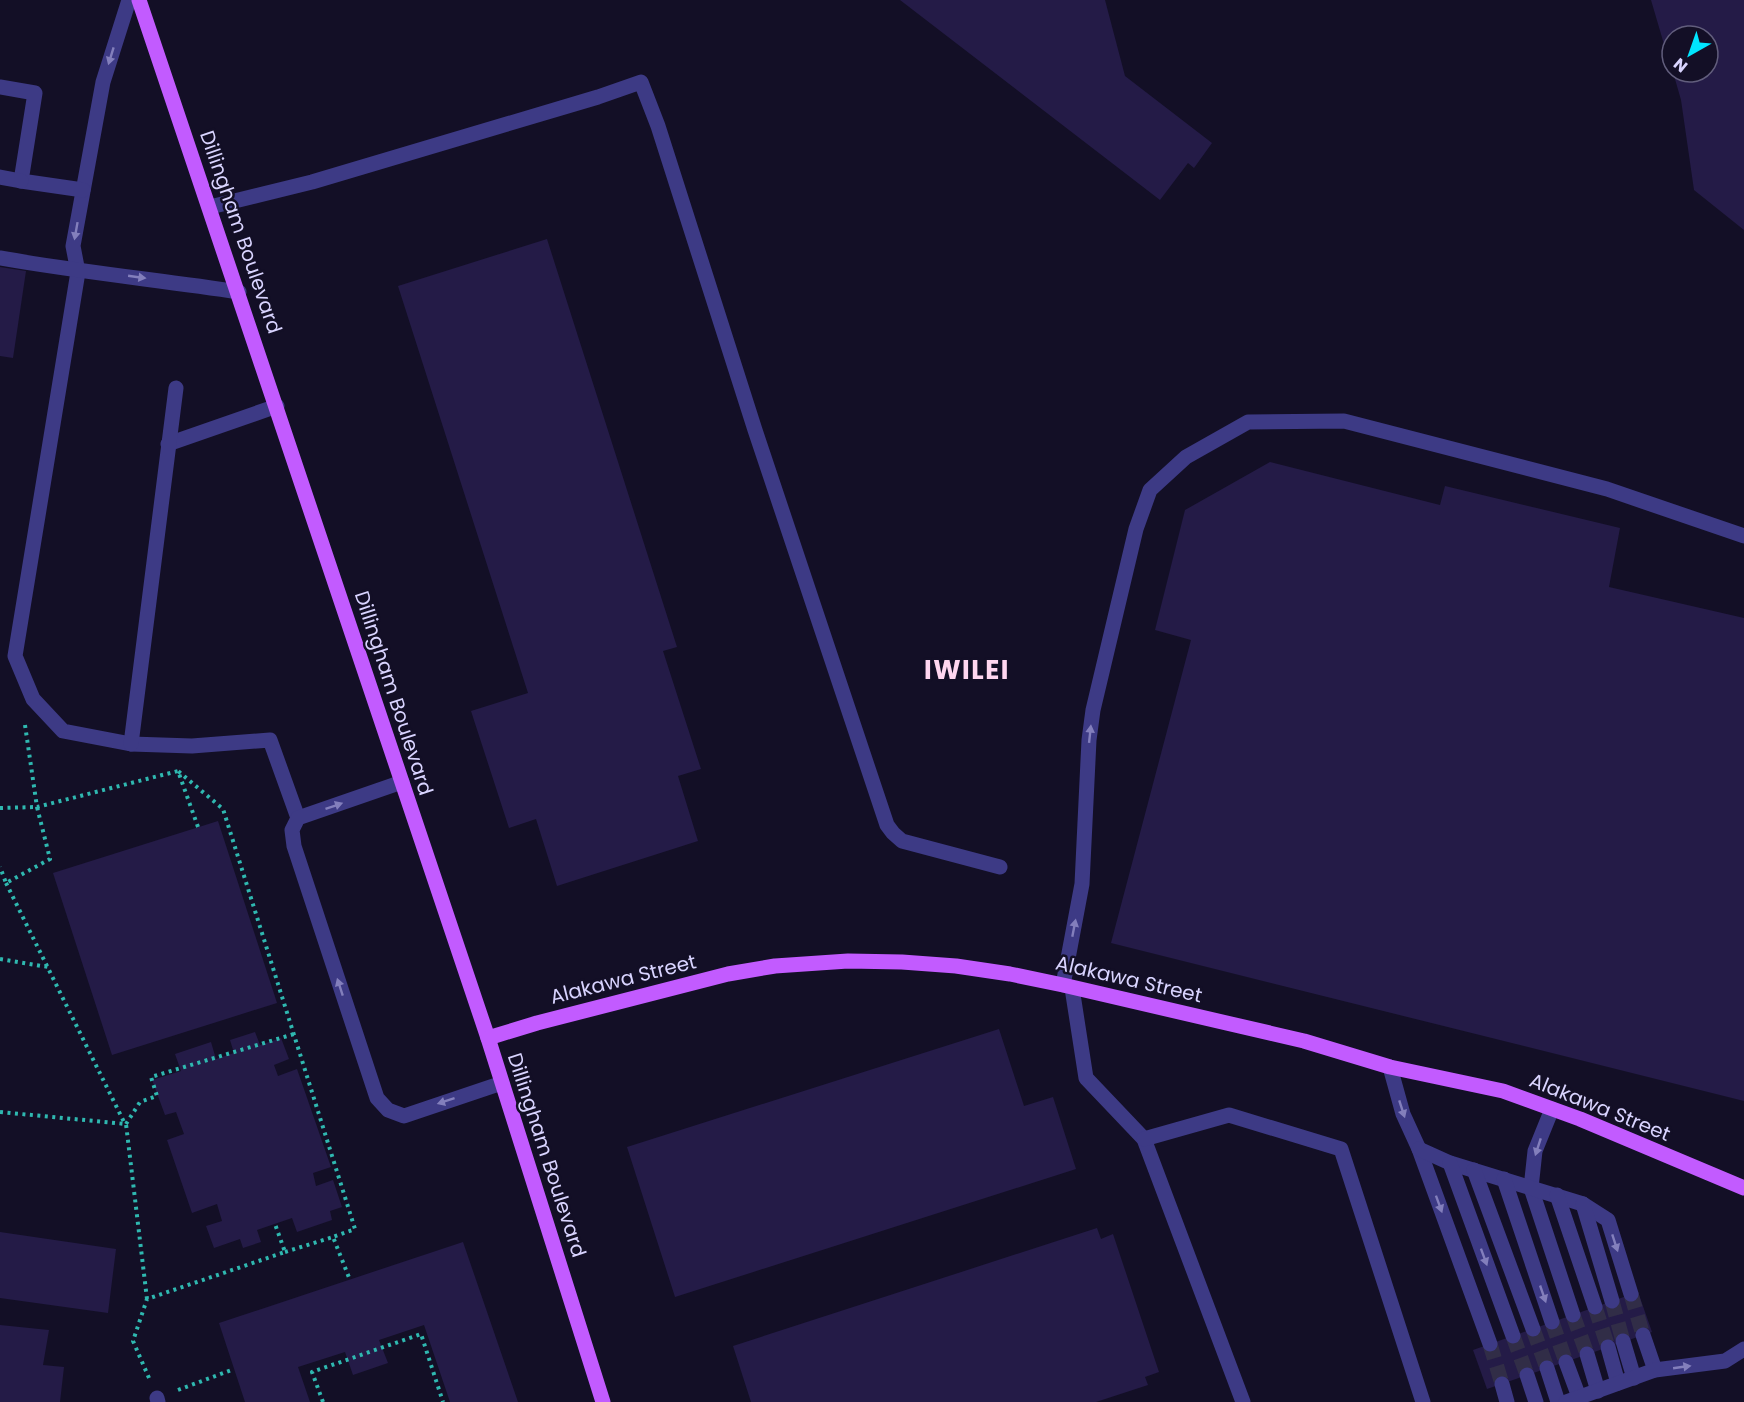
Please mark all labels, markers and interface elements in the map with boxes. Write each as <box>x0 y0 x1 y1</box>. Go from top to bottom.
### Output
north arrow <box>1660 24 1720 84</box>
one-way arrow <box>106 47 115 65</box>
text: N <box>1669 52 1693 78</box>
street label: Dillingham Boulevard <box>193 127 289 337</box>
one-way arrow <box>71 222 80 241</box>
one-way arrow <box>127 272 146 282</box>
street label: Dillingham Boulevard <box>348 587 440 799</box>
district label: IWILEI <box>924 652 1010 688</box>
one-way arrow <box>1085 724 1095 743</box>
one-way arrow <box>325 800 343 810</box>
one-way arrow <box>1070 919 1080 937</box>
street label: Alakawa Street <box>547 947 699 1011</box>
street label: Alakawa Street <box>1053 949 1205 1009</box>
one-way arrow <box>335 978 345 996</box>
street label: Dillingham Boulevard <box>501 1049 593 1261</box>
street label: Alakawa Street <box>1525 1066 1675 1148</box>
one-way arrow <box>437 1097 455 1107</box>
one-way arrow <box>1398 1100 1407 1118</box>
one-way arrow <box>1533 1138 1542 1156</box>
one-way arrow <box>1435 1195 1444 1213</box>
one-way arrow <box>1611 1234 1620 1252</box>
one-way arrow <box>1480 1248 1490 1266</box>
one-way arrow <box>1539 1285 1548 1303</box>
one-way arrow <box>1672 1362 1691 1371</box>

